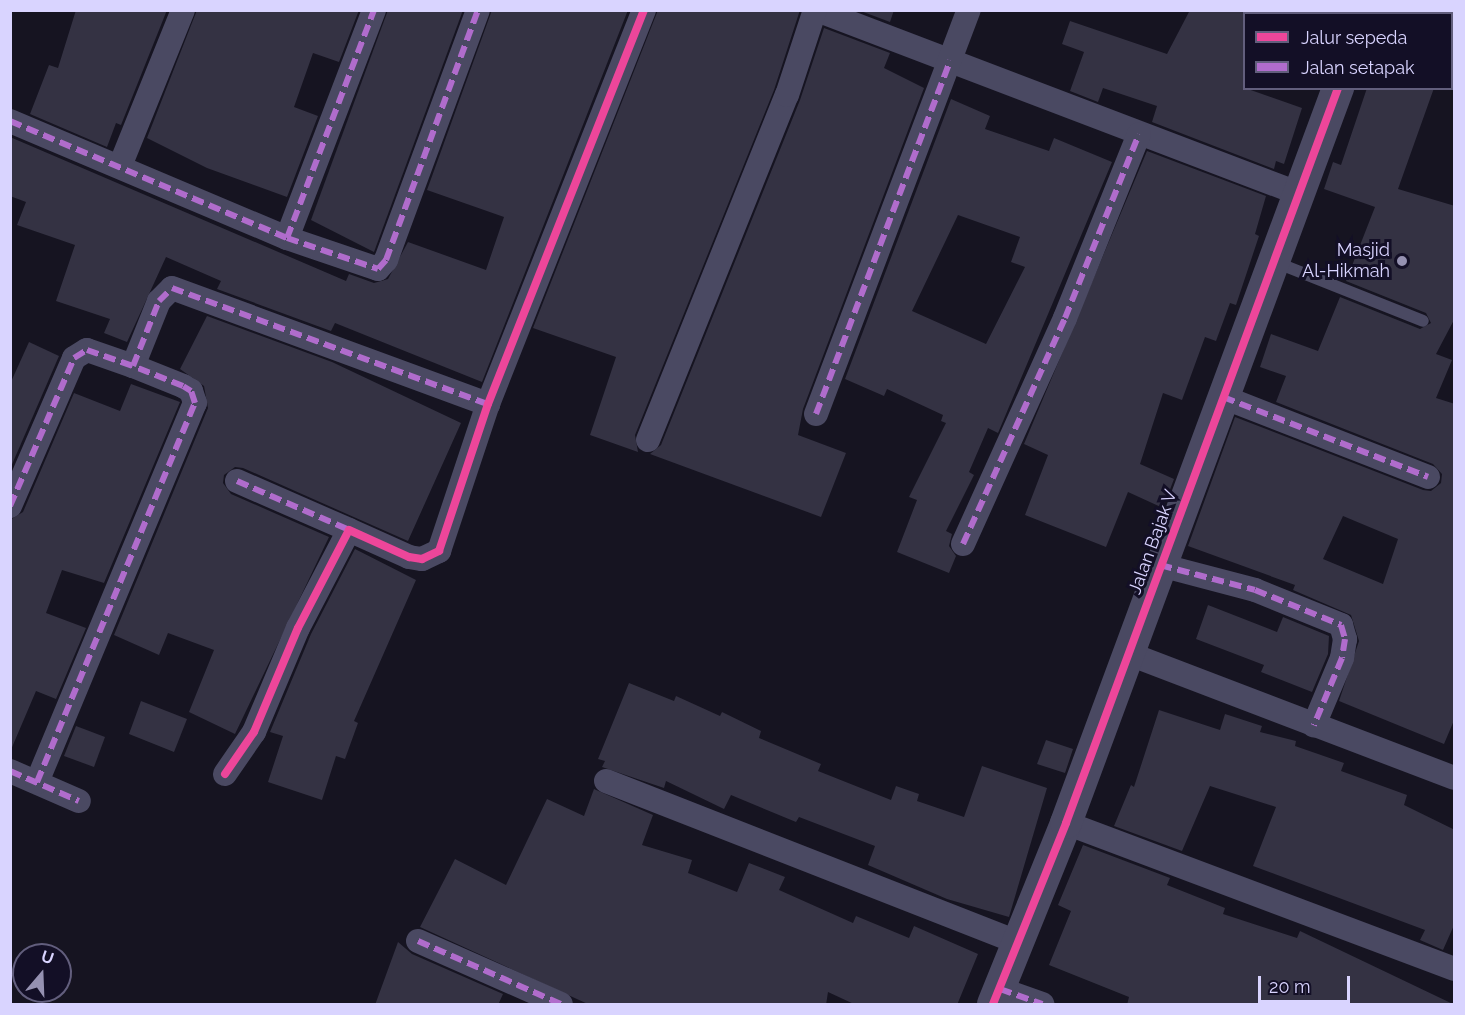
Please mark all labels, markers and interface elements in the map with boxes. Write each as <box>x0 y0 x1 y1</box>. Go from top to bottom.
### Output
legend <box>1243 12 1453 90</box>
text: Jalur sepeda <box>1301 27 1407 48</box>
text: Jalan setapak <box>1301 57 1415 78</box>
place label: Masjid Al-Hikmah <box>1302 240 1390 282</box>
marker: Masjid Al-Hikmah <box>1395 254 1409 268</box>
street label: Jalan Bajak V <box>1124 487 1182 597</box>
north arrow <box>12 943 72 1003</box>
text: U <box>39 946 56 968</box>
scale bar <box>1261 964 1352 1002</box>
text: 20 m <box>1269 976 1311 997</box>

